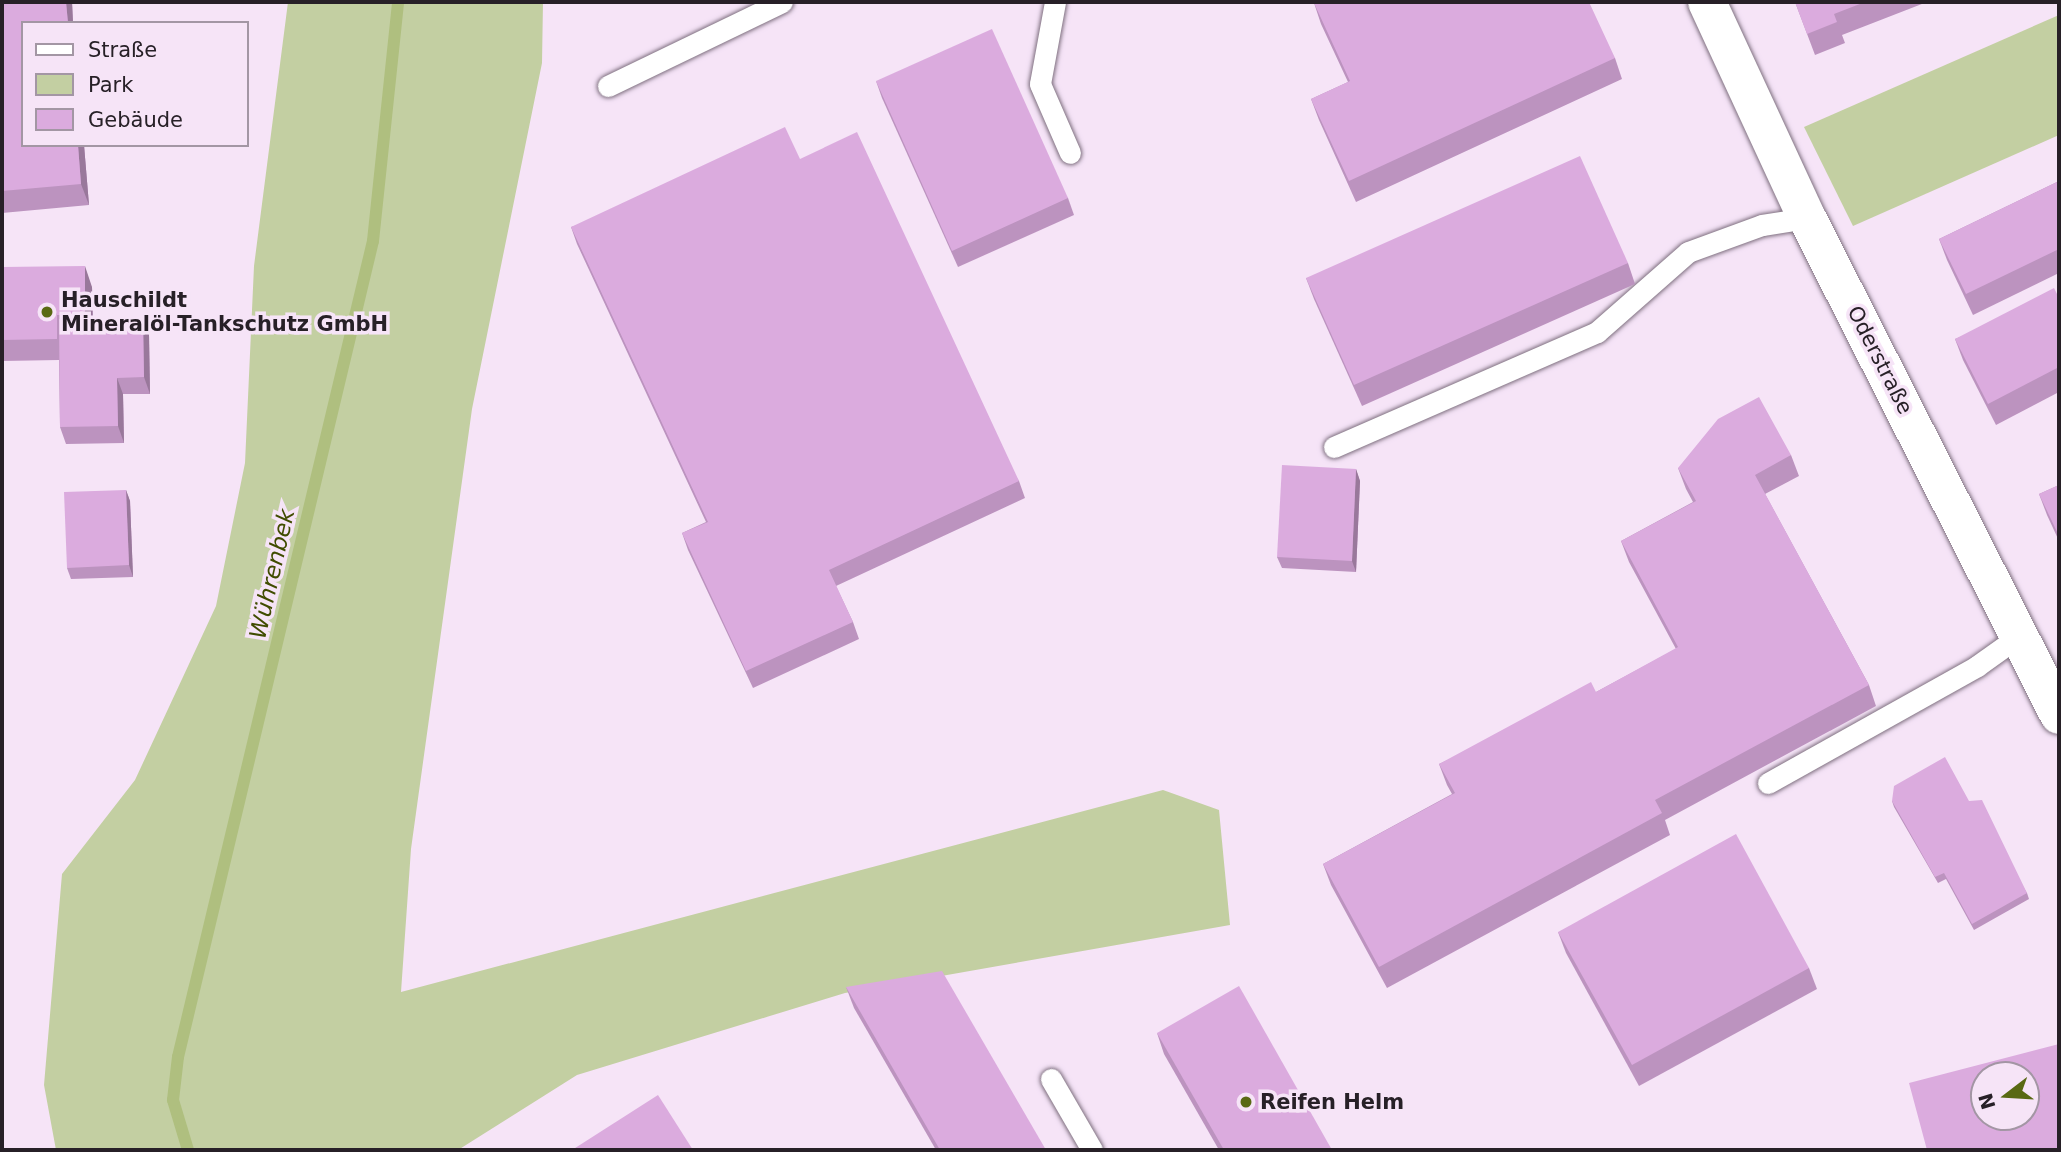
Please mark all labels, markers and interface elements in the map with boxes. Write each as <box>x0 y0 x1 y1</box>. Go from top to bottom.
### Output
legend <box>21 21 248 147</box>
text: Straße <box>88 38 157 62</box>
text: Park <box>88 73 133 97</box>
text: Gebäude <box>88 108 183 132</box>
place label: Hauschildt Mineralöl-Tankschutz GmbH <box>61 287 388 337</box>
street label: Oderstraße <box>1842 302 1918 418</box>
marker: Hauschildt Mineralöl-Tankschutz GmbH <box>39 304 55 320</box>
water label: Wührenbek <box>244 507 300 641</box>
north arrow <box>1970 1061 2040 1131</box>
place label: Reifen Helm <box>1260 1089 1404 1115</box>
text: N <box>1974 1091 2000 1112</box>
marker: Reifen Helm <box>1238 1094 1254 1110</box>

